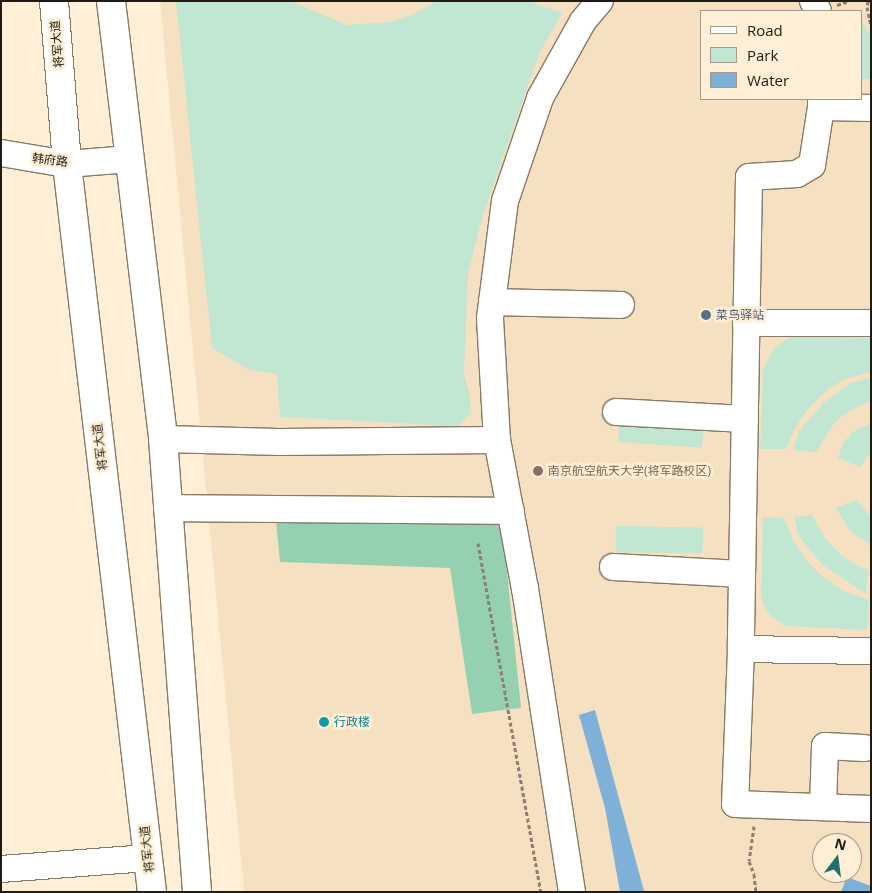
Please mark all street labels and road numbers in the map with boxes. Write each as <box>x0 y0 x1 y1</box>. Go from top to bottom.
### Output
street label: 将军大道 <box>48 19 66 69</box>
street label: 韩府路 <box>31 151 69 169</box>
street label: 将军大道 <box>90 422 110 472</box>
street label: 将军大道 <box>137 824 157 874</box>

